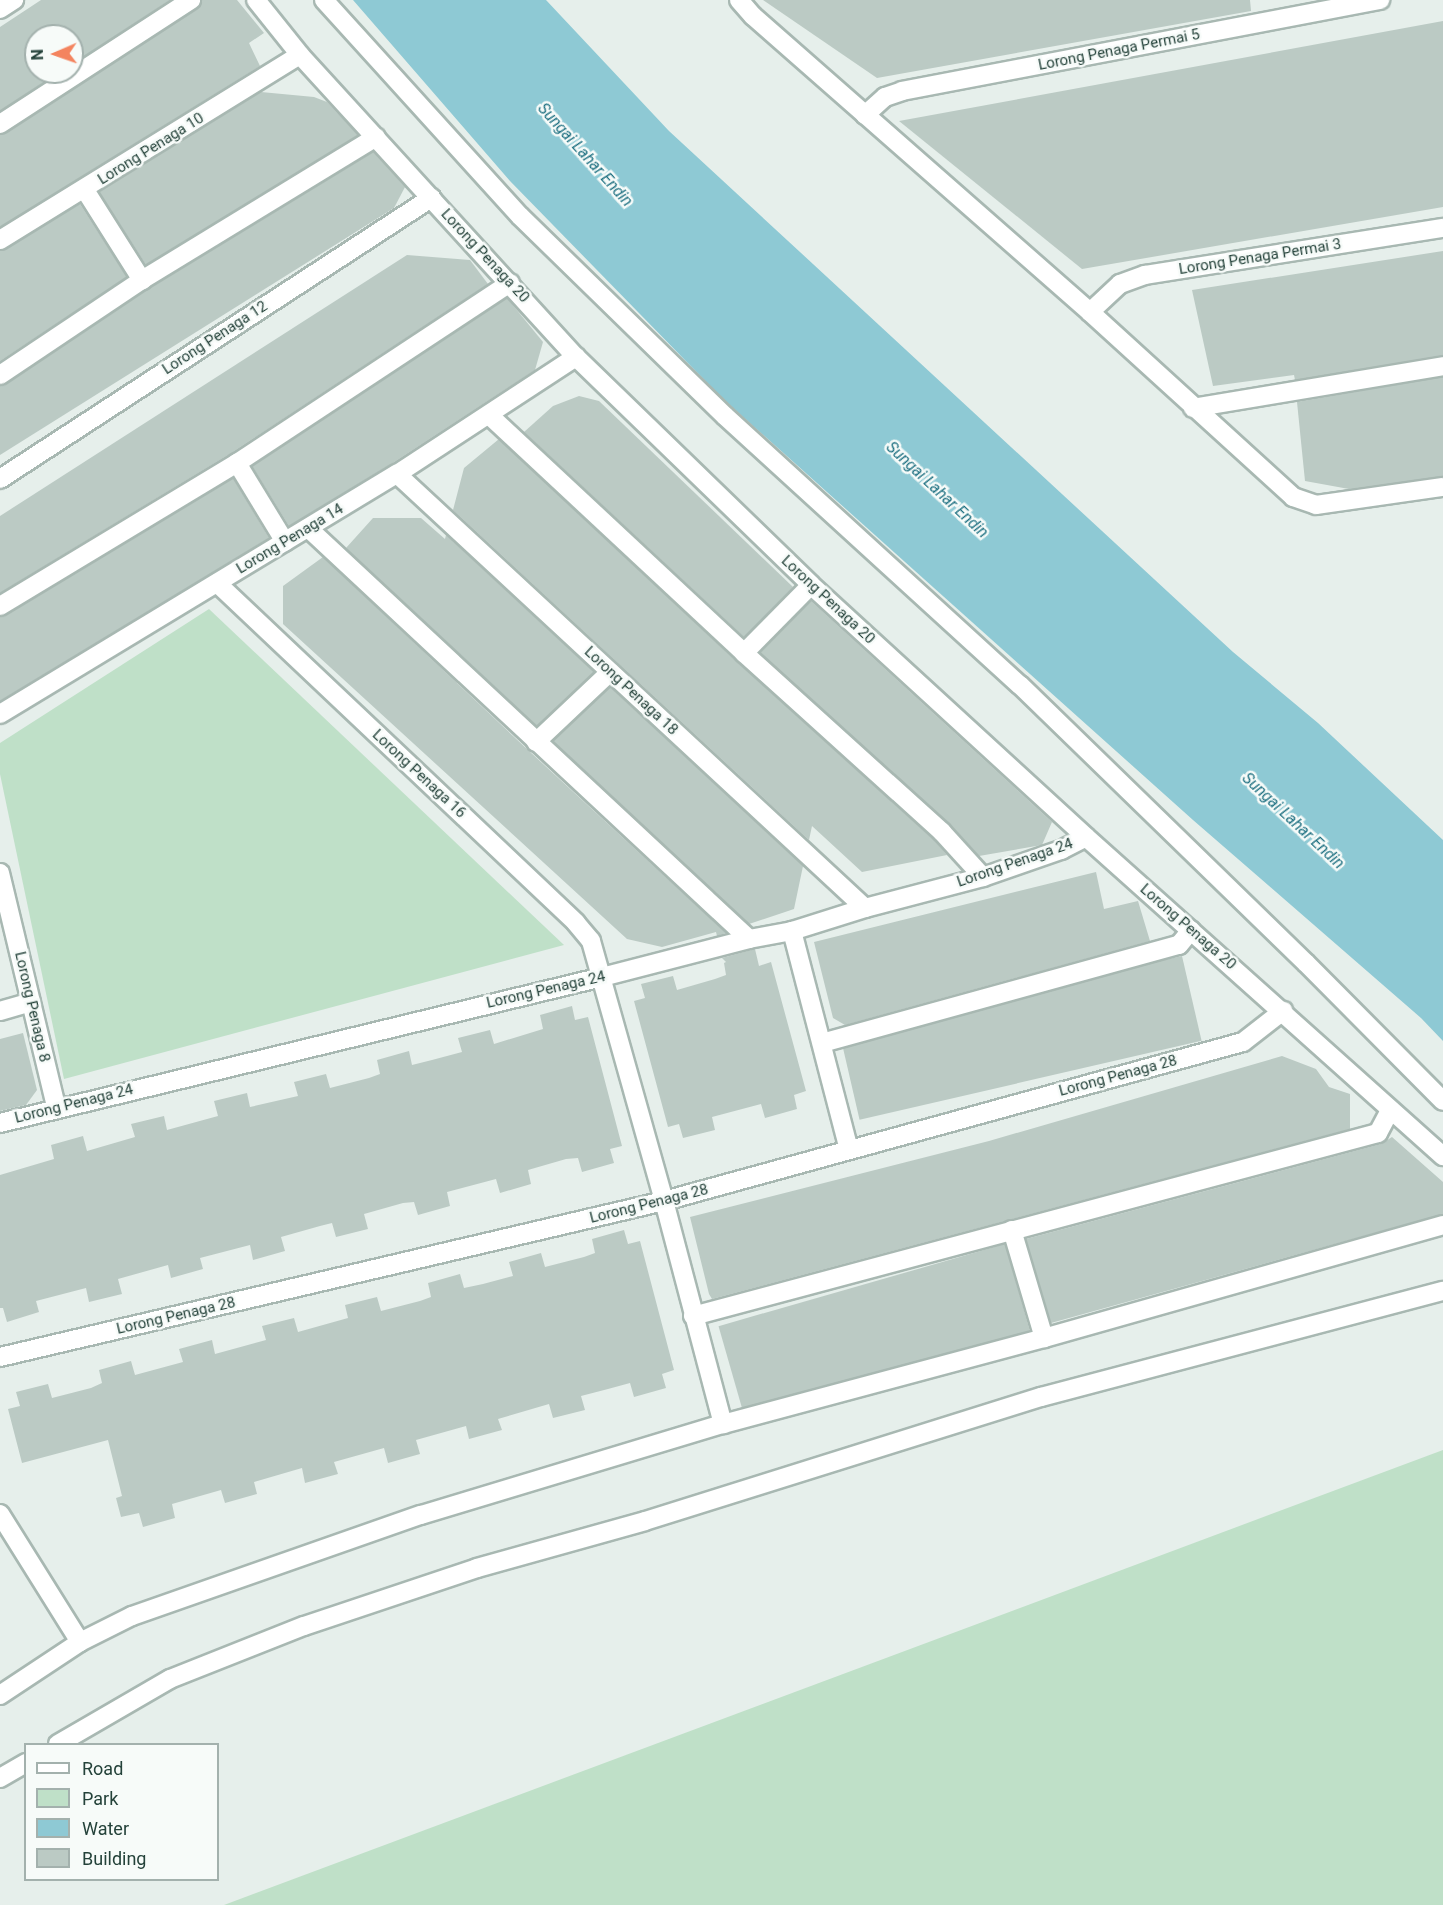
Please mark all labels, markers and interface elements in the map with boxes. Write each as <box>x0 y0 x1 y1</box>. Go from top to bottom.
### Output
north arrow <box>24 24 84 84</box>
street label: Lorong Penaga Permai 5 <box>1037 26 1201 74</box>
text: N <box>28 49 47 61</box>
water label: Sungai Lahar Endin <box>533 99 637 211</box>
street label: Lorong Penaga 10 <box>95 109 207 189</box>
street label: Lorong Penaga 20 <box>437 205 533 307</box>
street label: Lorong Penaga Permai 3 <box>1178 235 1342 279</box>
street label: Lorong Penaga 12 <box>159 297 271 379</box>
water label: Sungai Lahar Endin <box>882 438 992 542</box>
street label: Lorong Penaga 14 <box>233 500 347 578</box>
street label: Lorong Penaga 20 <box>777 552 879 648</box>
street label: Lorong Penaga 18 <box>580 643 682 739</box>
street label: Lorong Penaga 16 <box>368 726 470 822</box>
water label: Sungai Lahar Endin <box>1238 769 1348 873</box>
street label: Lorong Penaga 24 <box>955 835 1075 891</box>
street label: Lorong Penaga 20 <box>1136 880 1240 974</box>
street label: Lorong Penaga 8 <box>11 950 53 1064</box>
street label: Lorong Penaga 24 <box>485 968 607 1012</box>
street label: Lorong Penaga 28 <box>1057 1052 1179 1100</box>
street label: Lorong Penaga 24 <box>13 1081 135 1127</box>
street label: Lorong Penaga 28 <box>588 1181 710 1227</box>
street label: Lorong Penaga 28 <box>115 1294 237 1338</box>
legend <box>24 1743 219 1881</box>
text: Road <box>82 1758 123 1779</box>
text: Park <box>82 1788 118 1809</box>
text: Water <box>82 1818 129 1839</box>
text: Building <box>82 1848 146 1869</box>

